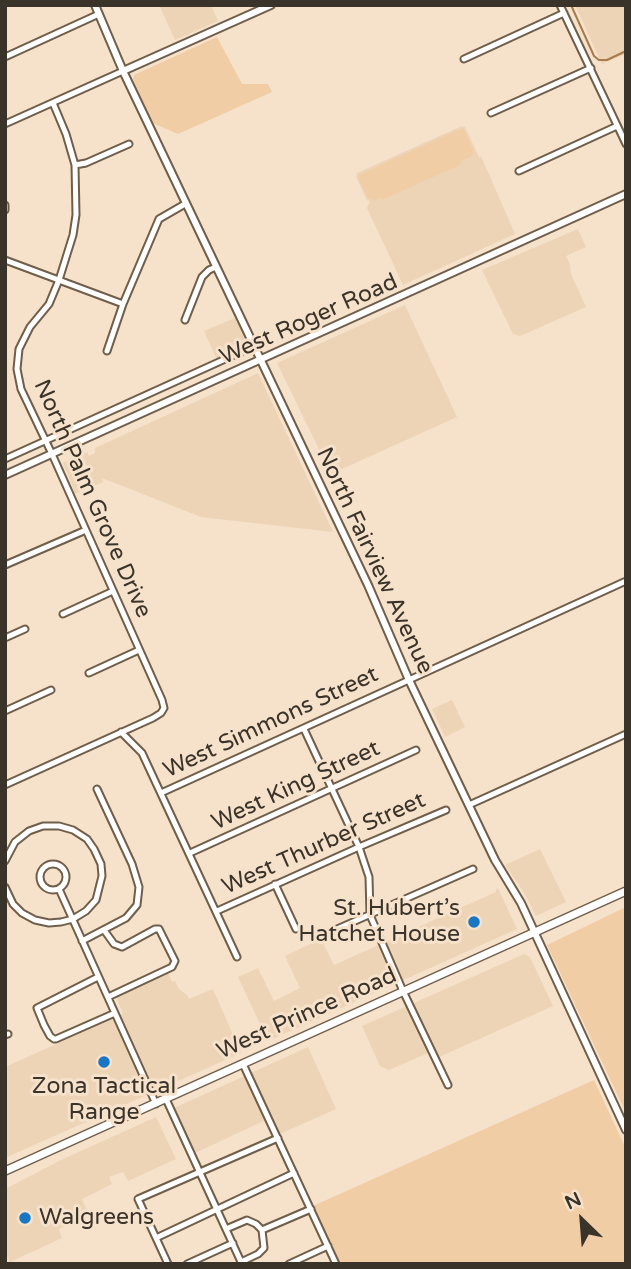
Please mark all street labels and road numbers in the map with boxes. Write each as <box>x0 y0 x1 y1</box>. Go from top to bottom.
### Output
street label: West Roger Road <box>216 268 402 372</box>
street label: North Palm Grove Drive <box>27 376 157 622</box>
street label: North Fairview Avenue <box>309 443 439 679</box>
street label: West Simmons Street <box>159 661 383 785</box>
street label: West King Street <box>208 735 384 837</box>
street label: West Thurber Street <box>218 787 430 901</box>
street label: West Prince Road <box>213 962 401 1066</box>

